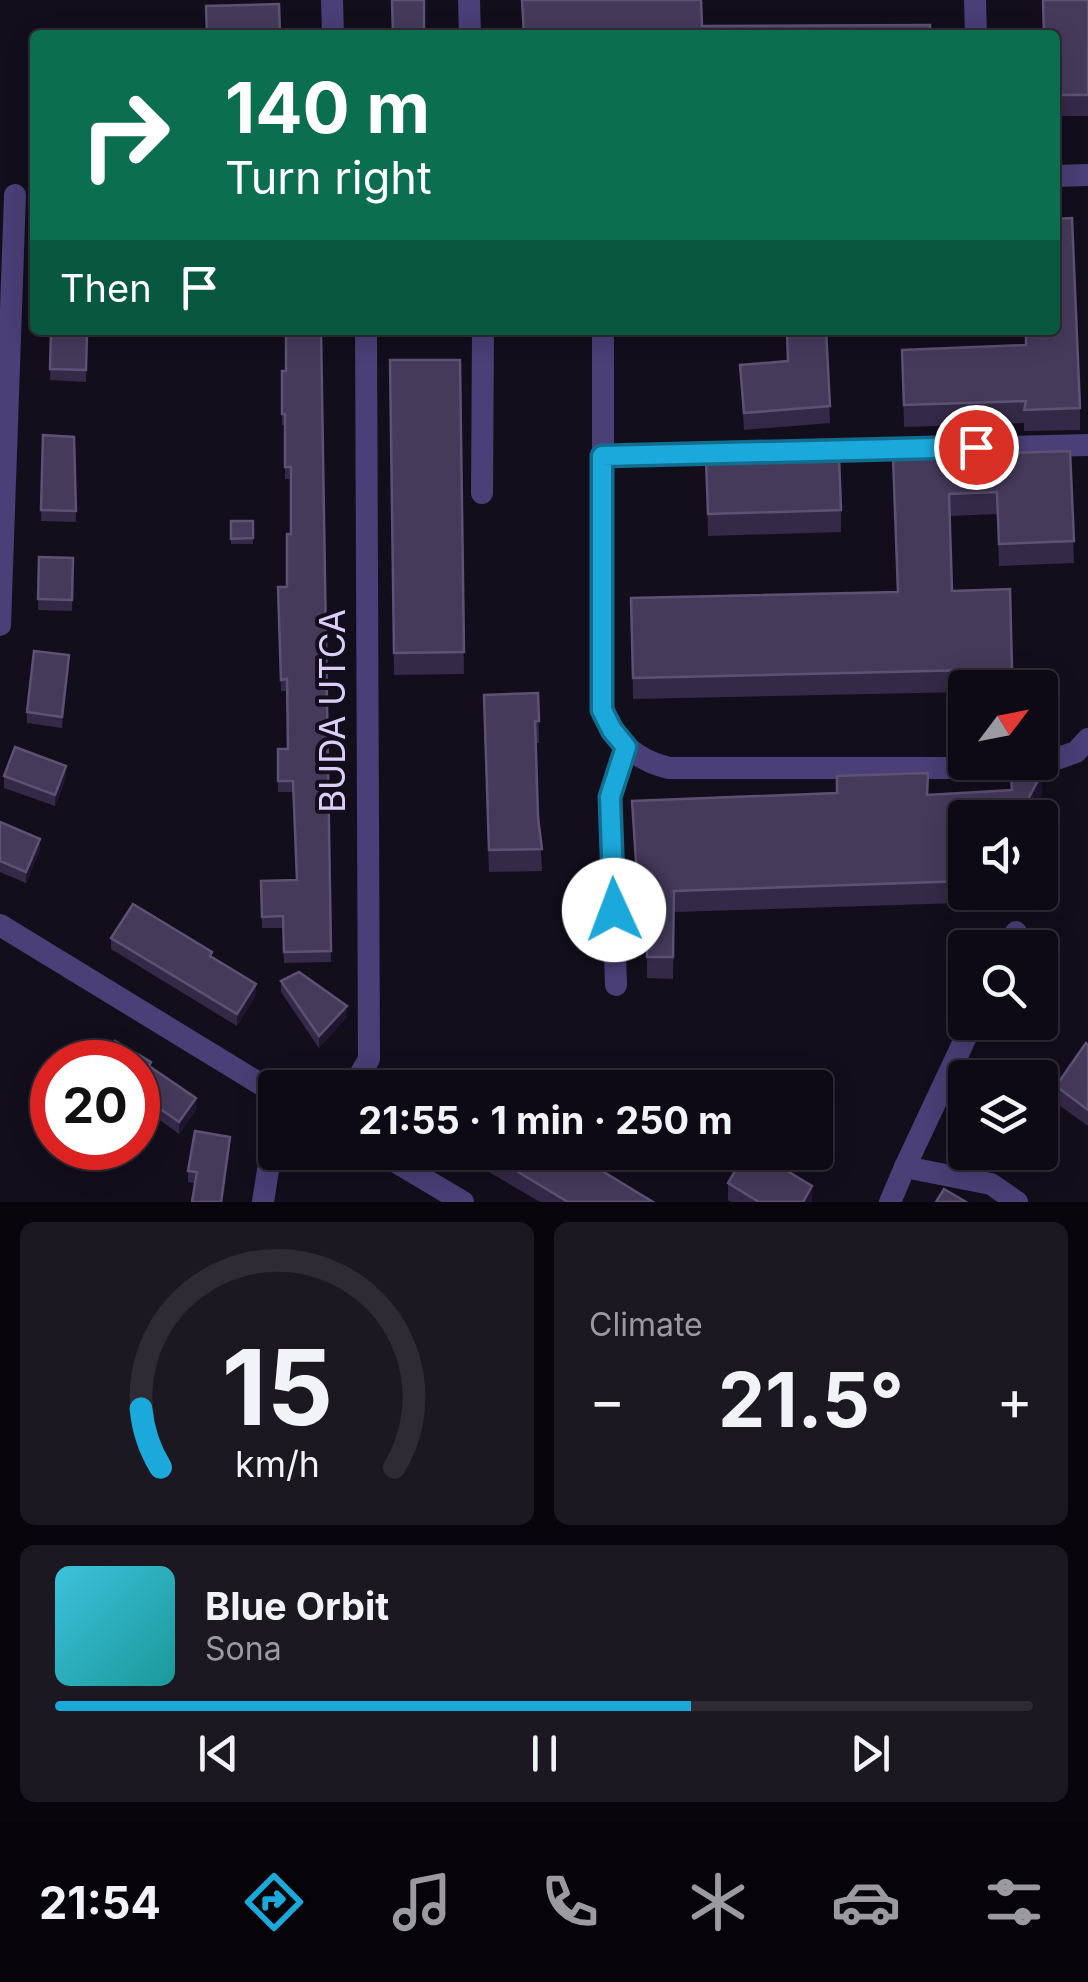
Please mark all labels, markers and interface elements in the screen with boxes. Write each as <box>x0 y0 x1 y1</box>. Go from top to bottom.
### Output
text: 140 m <box>225 65 430 150</box>
icon: right <box>60 70 190 200</box>
text: Turn right <box>225 150 432 205</box>
icon: arrive <box>172 260 227 315</box>
text: Then <box>60 265 152 311</box>
pin <box>934 405 1019 490</box>
icon: arrive <box>949 420 1004 475</box>
street label: BUDA UTCA <box>311 609 353 813</box>
north arrow <box>948 670 1058 780</box>
map controls <box>948 670 1058 1170</box>
button: sound <box>948 800 1058 910</box>
position arrow <box>562 858 666 962</box>
button: search <box>948 930 1058 1040</box>
speed limit sign: 20 <box>30 1040 160 1170</box>
button: layers <box>948 1060 1058 1170</box>
text: 21:55 · 1 min · 250 m <box>358 1097 733 1143</box>
text: Climate <box>589 1305 703 1344</box>
text: 15 <box>221 1324 333 1450</box>
text: 21.5° <box>718 1354 904 1445</box>
text: − <box>589 1367 625 1433</box>
text: + <box>997 1367 1033 1433</box>
text: km/h <box>235 1442 319 1486</box>
text: Blue Orbit <box>205 1583 389 1629</box>
text: Sona <box>205 1629 282 1668</box>
icon: previous <box>191 1726 246 1781</box>
icon: pause <box>517 1726 572 1781</box>
icon: next <box>843 1726 898 1781</box>
icon: directions <box>239 1867 309 1937</box>
icon: music <box>387 1867 457 1937</box>
icon: phone <box>535 1867 605 1937</box>
icon: climate <box>683 1867 753 1937</box>
icon: car <box>831 1867 901 1937</box>
icon: filters <box>979 1867 1049 1937</box>
text: 21:54 <box>39 1875 161 1930</box>

